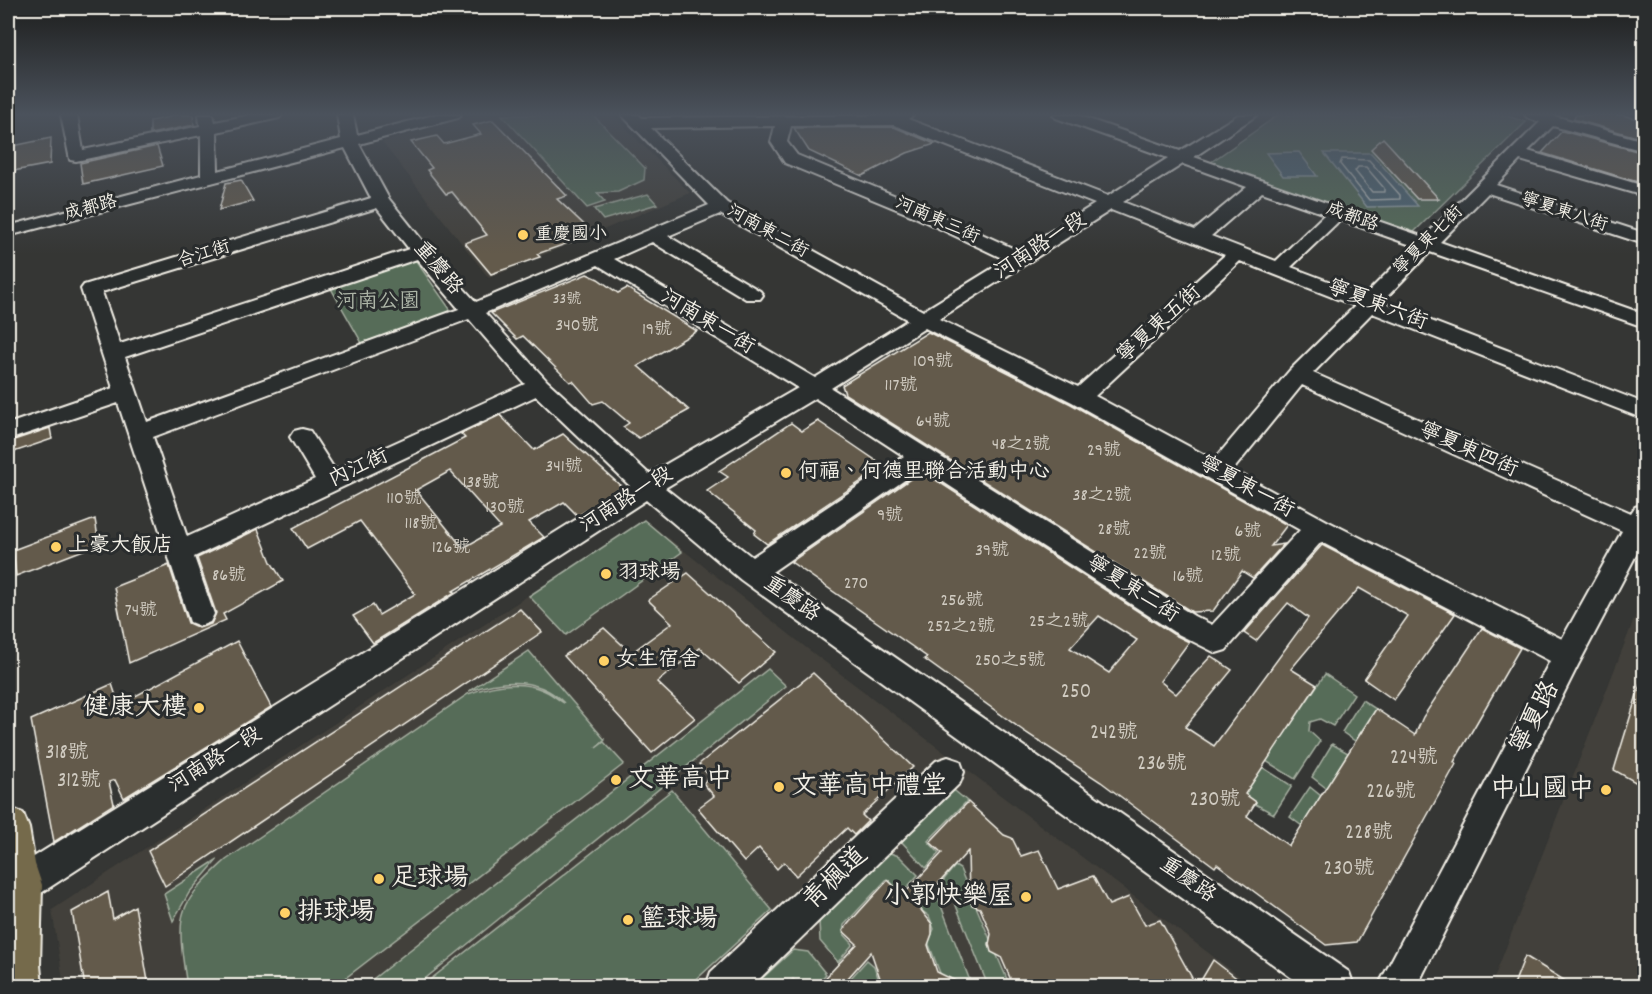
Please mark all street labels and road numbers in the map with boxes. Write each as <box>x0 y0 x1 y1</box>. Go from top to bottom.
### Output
street label: 寧夏東八街 <box>1517 187 1611 239</box>
street label: 成都路 <box>62 190 120 228</box>
street label: 河南東三街 <box>891 191 983 251</box>
street label: 成都路 <box>1322 197 1382 239</box>
street label: 河南東二街 <box>722 199 812 265</box>
street label: 寧夏東七街 <box>1388 200 1470 282</box>
street label: 河南路一段 <box>989 206 1093 288</box>
street label: 合江街 <box>175 235 233 275</box>
street label: 重慶路 <box>405 235 469 303</box>
street label: 寧夏東六街 <box>1323 273 1431 339</box>
street label: 寧夏東五街 <box>1111 279 1209 371</box>
street label: 河南東一街 <box>654 283 760 363</box>
street label: 寧夏東四街 <box>1414 416 1522 486</box>
street label: 內江街 <box>324 442 394 496</box>
street label: 寧夏東一街 <box>1193 449 1299 527</box>
street label: 河南路一段 <box>575 460 679 542</box>
street label: 寧夏東二街 <box>1080 549 1184 631</box>
street label: 重慶路 <box>757 570 825 630</box>
street label: 寧夏路 <box>1502 675 1570 761</box>
street label: 河南路一段 <box>164 720 268 802</box>
street label: 青楓道 <box>795 839 877 919</box>
street label: 重慶路 <box>1153 851 1221 911</box>

